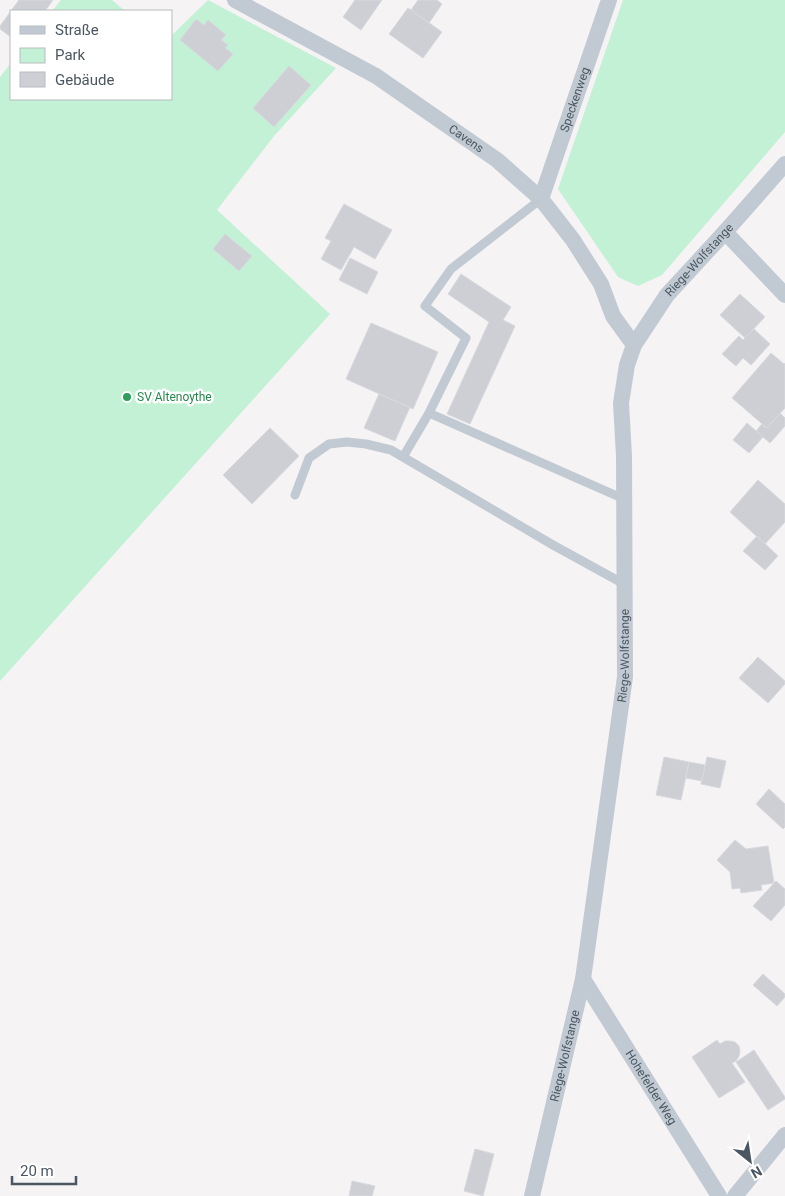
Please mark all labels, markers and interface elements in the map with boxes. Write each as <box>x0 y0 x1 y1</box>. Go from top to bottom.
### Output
legend <box>10 10 172 100</box>
text: Straße <box>55 21 99 39</box>
text: Park <box>55 46 86 64</box>
street label: Speckenweg <box>557 65 593 134</box>
text: Gebäude <box>55 71 114 89</box>
street label: Cavens <box>446 122 486 156</box>
street label: Riege-Wolfstange <box>662 221 736 299</box>
place label: SV Altenoythe <box>137 390 212 404</box>
marker: SV Altenoythe <box>121 391 133 403</box>
street label: Riege-Wolfstange <box>615 609 632 704</box>
street label: Riege-Wolfstange <box>547 1008 583 1103</box>
street label: Hohefelder Weg <box>622 1048 680 1127</box>
north arrow <box>725 1136 775 1186</box>
scale bar <box>12 1154 76 1186</box>
text: 20 m <box>20 1162 54 1180</box>
text: N <box>748 1163 765 1182</box>

